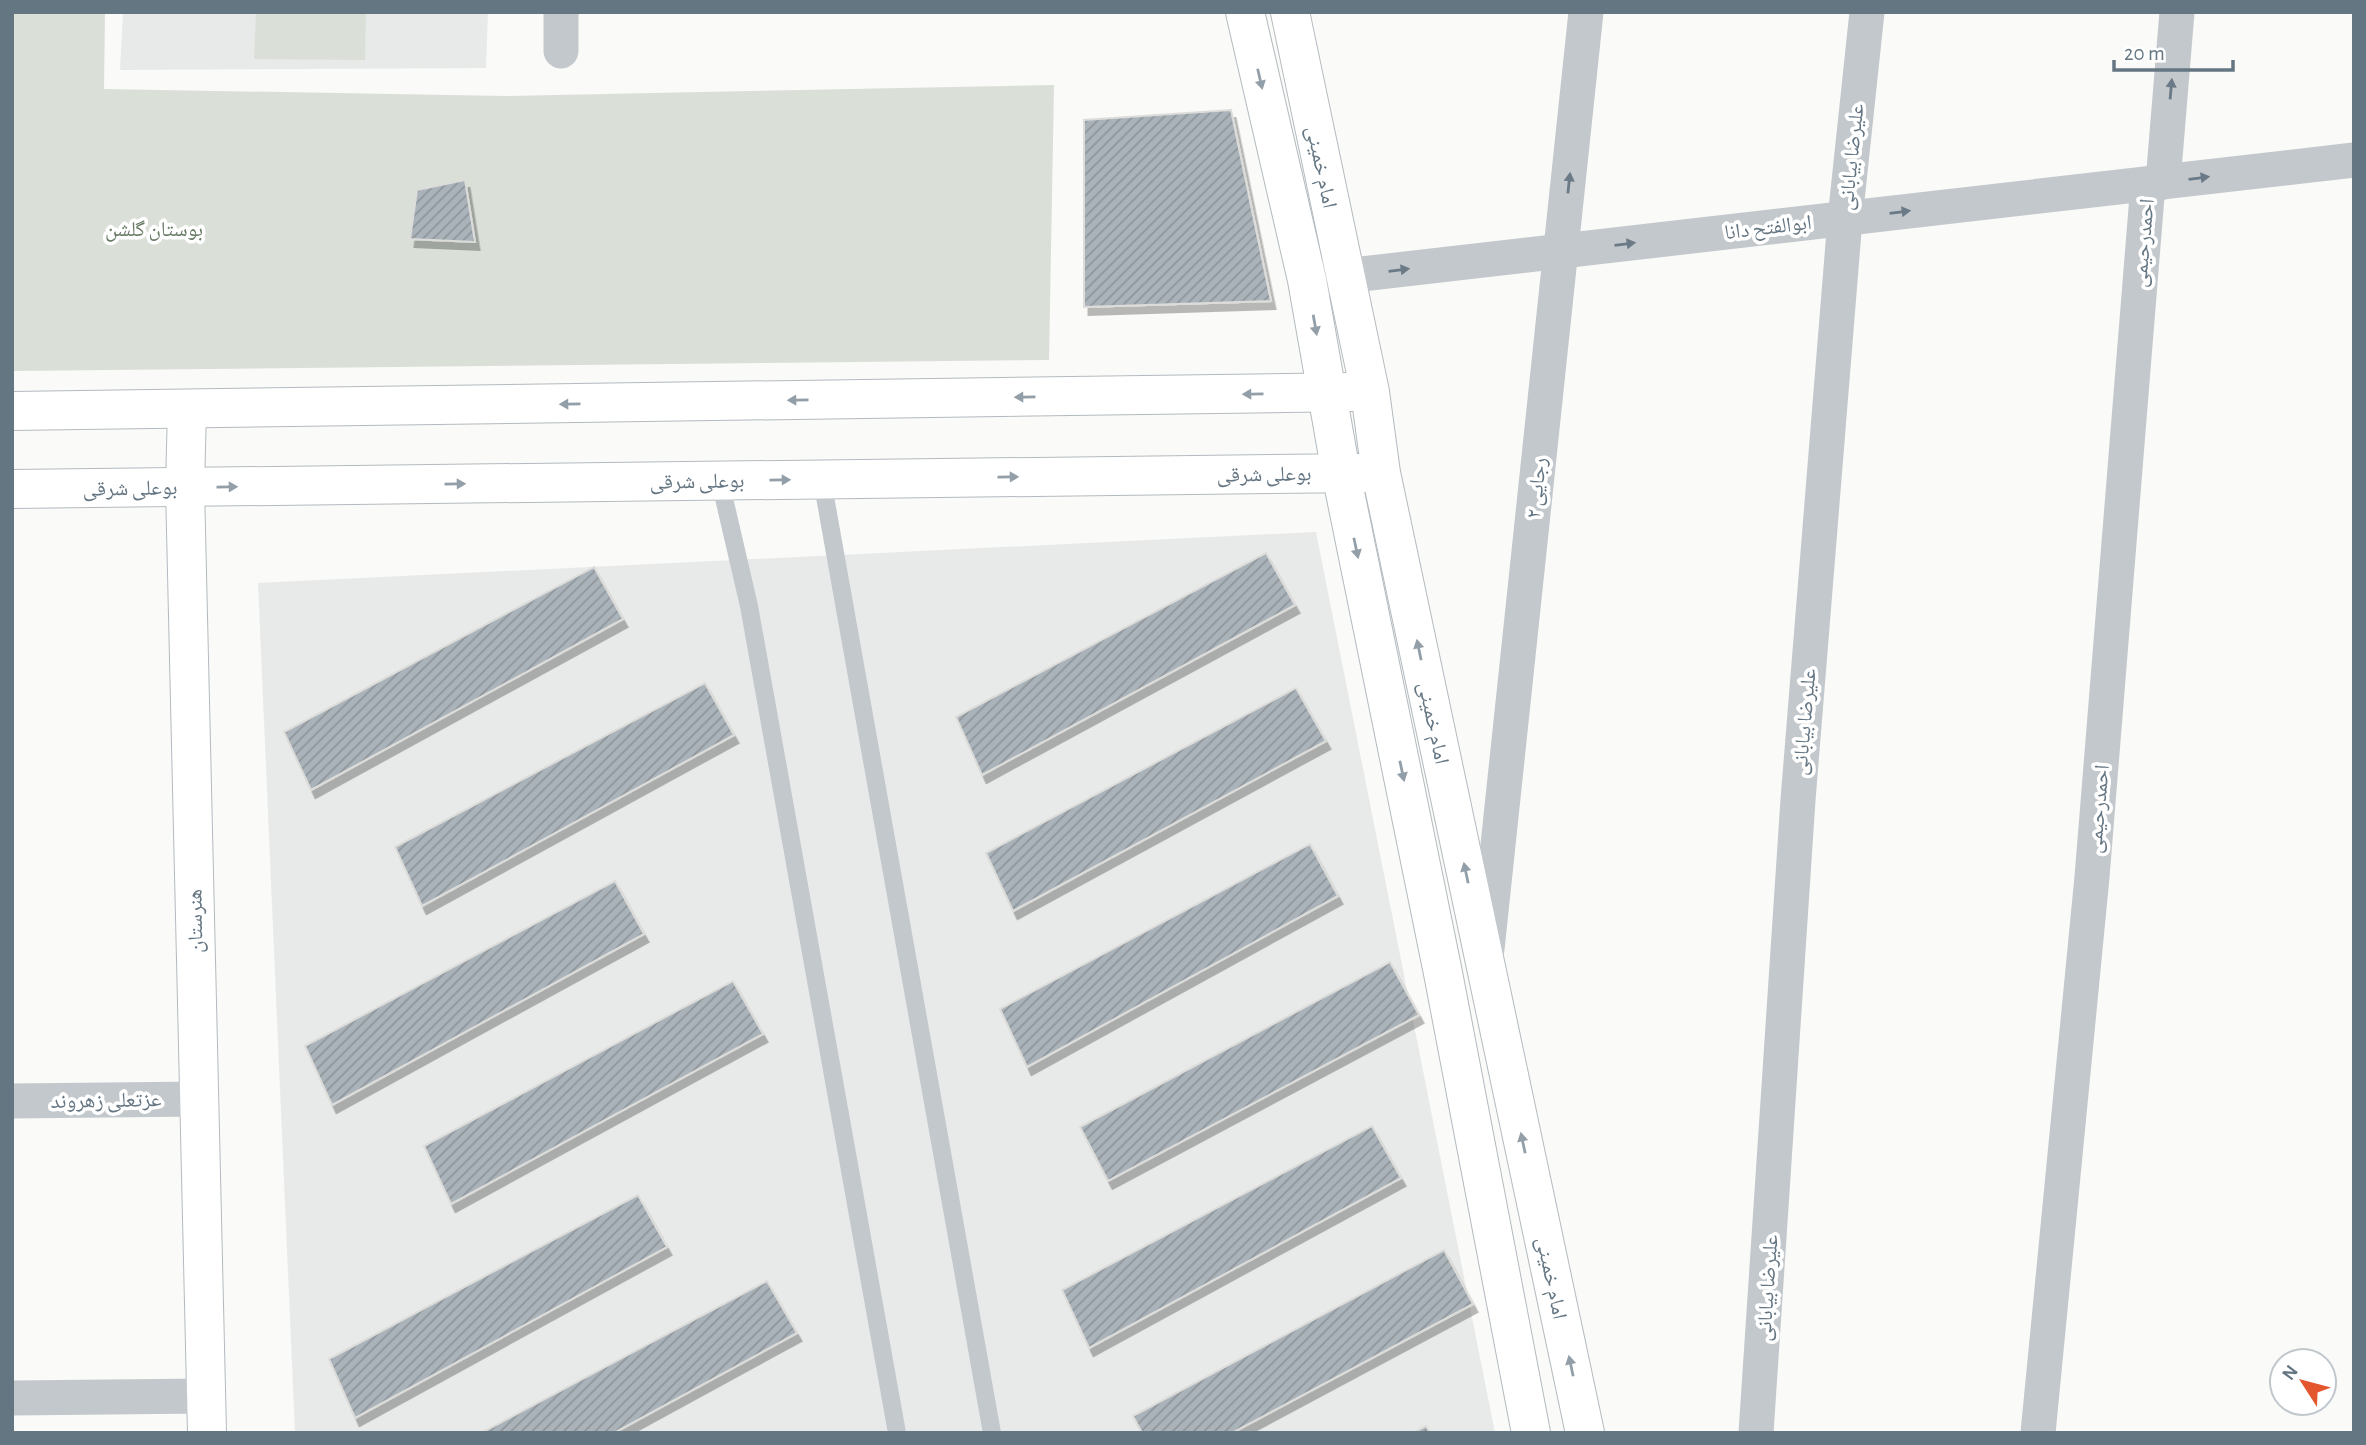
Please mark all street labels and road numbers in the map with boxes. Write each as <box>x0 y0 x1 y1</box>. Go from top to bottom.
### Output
street label: علیرضا بیابانی <box>1835 102 1870 212</box>
street label: امام خمینی <box>1300 124 1340 211</box>
street label: احمدرحیمی <box>2129 198 2160 289</box>
street label: ابوالفتح دانا <box>1723 212 1813 245</box>
street label: رجایی ۲ <box>1523 456 1552 520</box>
street label: بوعلی شرقی <box>1216 463 1312 488</box>
street label: بوعلی شرقی <box>649 470 745 495</box>
street label: بوعلی شرقی <box>82 477 178 502</box>
street label: علیرضا بیابانی <box>1789 667 1822 776</box>
street label: امام خمینی <box>1412 680 1452 767</box>
street label: احمدرحیمی <box>2084 764 2115 855</box>
street label: هنرستان <box>184 889 208 953</box>
street label: عزتعلی زهروند <box>50 1089 162 1114</box>
street label: علیرضا بیابانی <box>1753 1234 1784 1342</box>
street label: امام خمینی <box>1530 1235 1570 1322</box>

